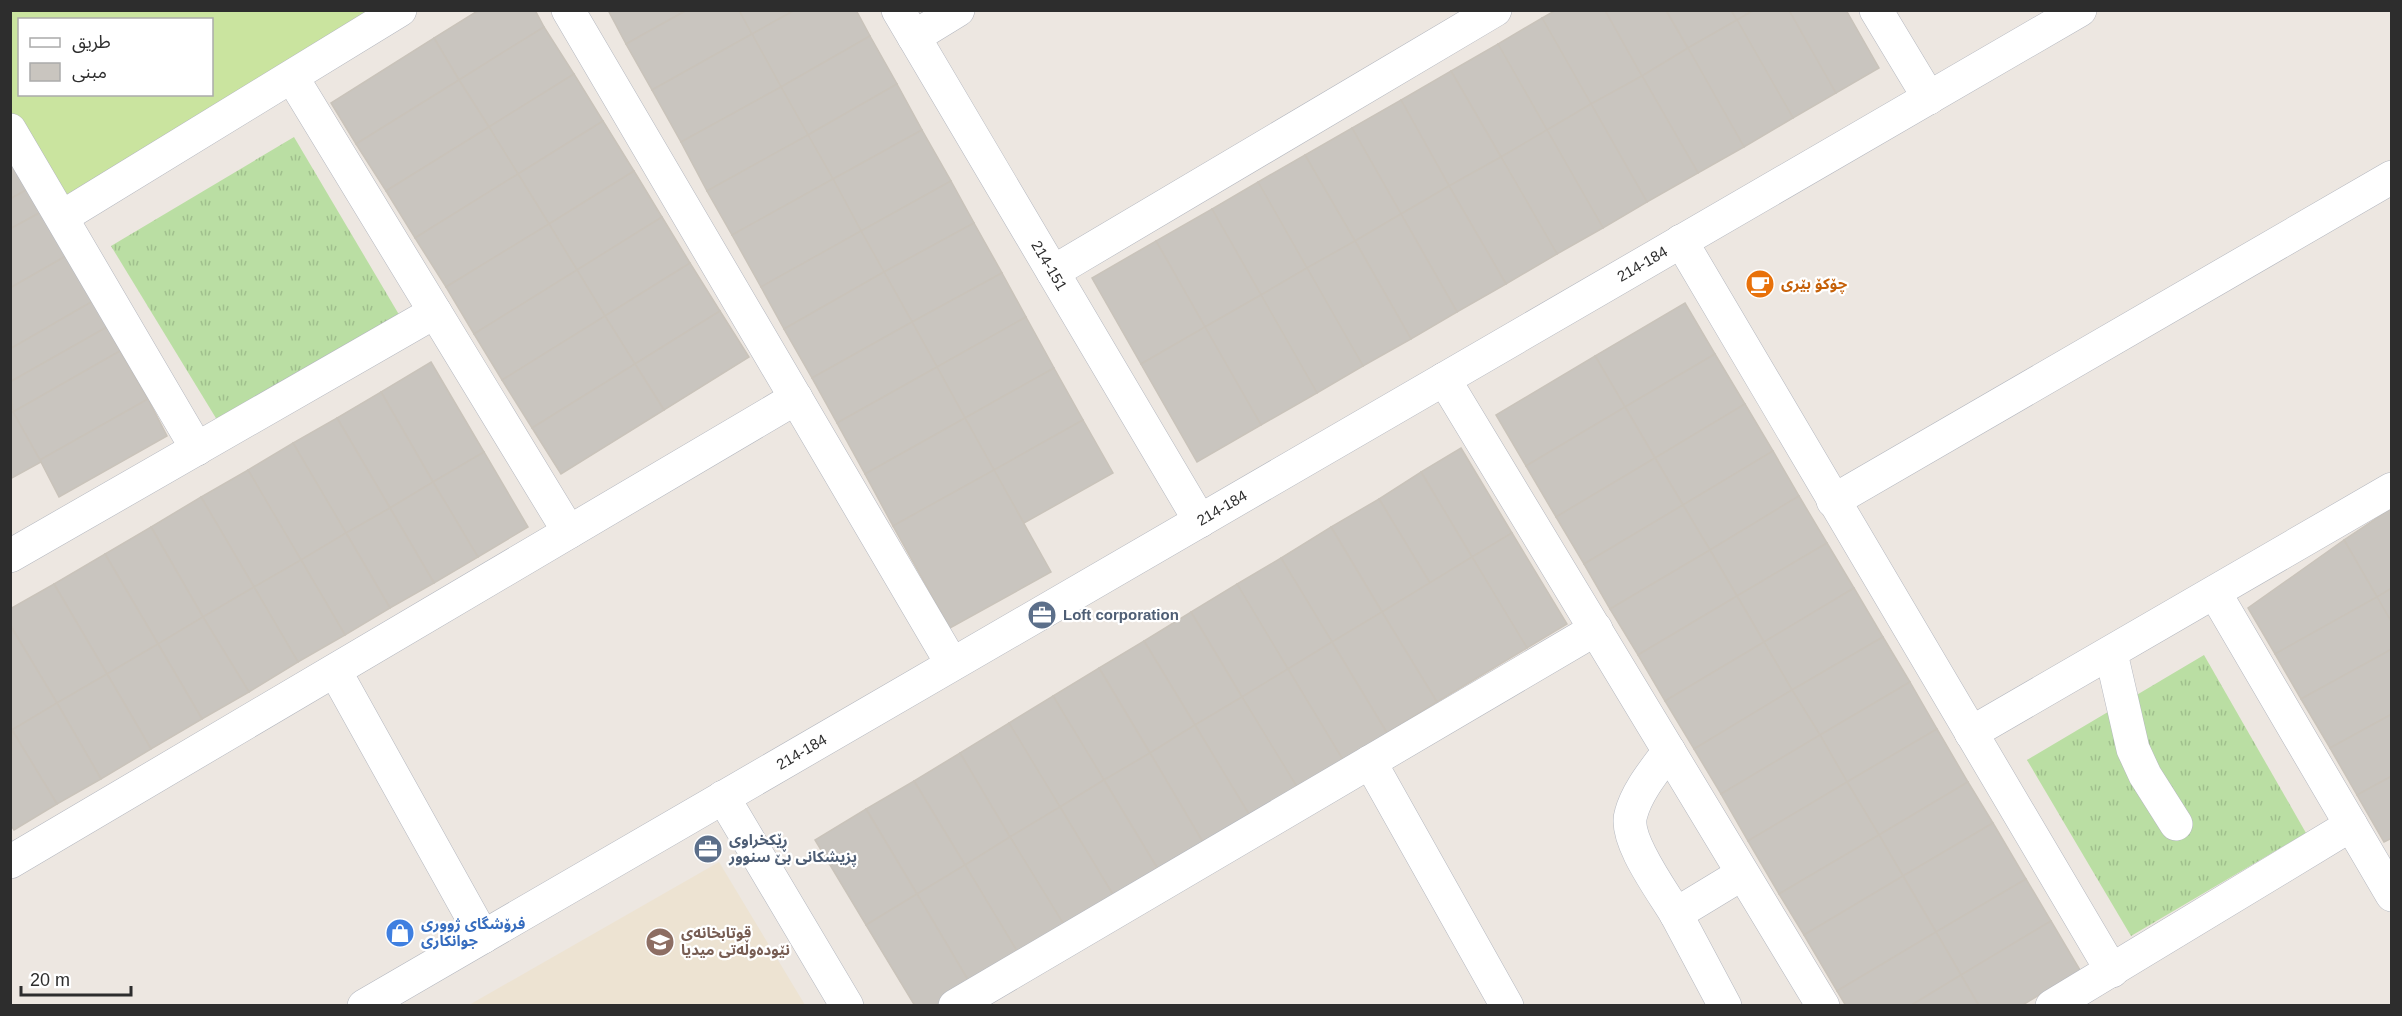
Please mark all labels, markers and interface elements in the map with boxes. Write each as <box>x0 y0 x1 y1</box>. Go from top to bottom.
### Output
legend <box>18 18 213 96</box>
text: طريق <box>72 32 111 53</box>
text: مبنى <box>72 62 107 83</box>
street label: 214-151 <box>1028 237 1071 293</box>
street label: 214-184 <box>1614 242 1670 285</box>
cafe icon: چۆکۆ بێری <box>1744 268 1776 300</box>
place label: چۆکۆ بێری <box>1781 275 1848 294</box>
street label: 214-184 <box>1194 486 1250 529</box>
office icon: Loft corporation <box>1026 599 1058 631</box>
place label: Loft corporation <box>1063 606 1179 623</box>
street label: 214-184 <box>773 730 829 773</box>
place label: ڕێکخراوی پزیشکانی بێ سنوور <box>728 831 857 867</box>
office icon: ڕێکخراوی پزیشکانی بێ سنوور <box>692 833 724 865</box>
place label: فرۆشگای ژووری جوانکاری <box>421 915 525 950</box>
shop icon: فرۆشگای ژووری جوانکاری <box>384 917 416 949</box>
place label: قوتابخانەی نێودەوڵەتی میدیا <box>681 924 790 959</box>
school or university icon: قوتابخانەی نێودەوڵەتی میدیا <box>644 926 676 958</box>
scale bar <box>21 959 130 997</box>
text: 20 m <box>30 970 70 990</box>

